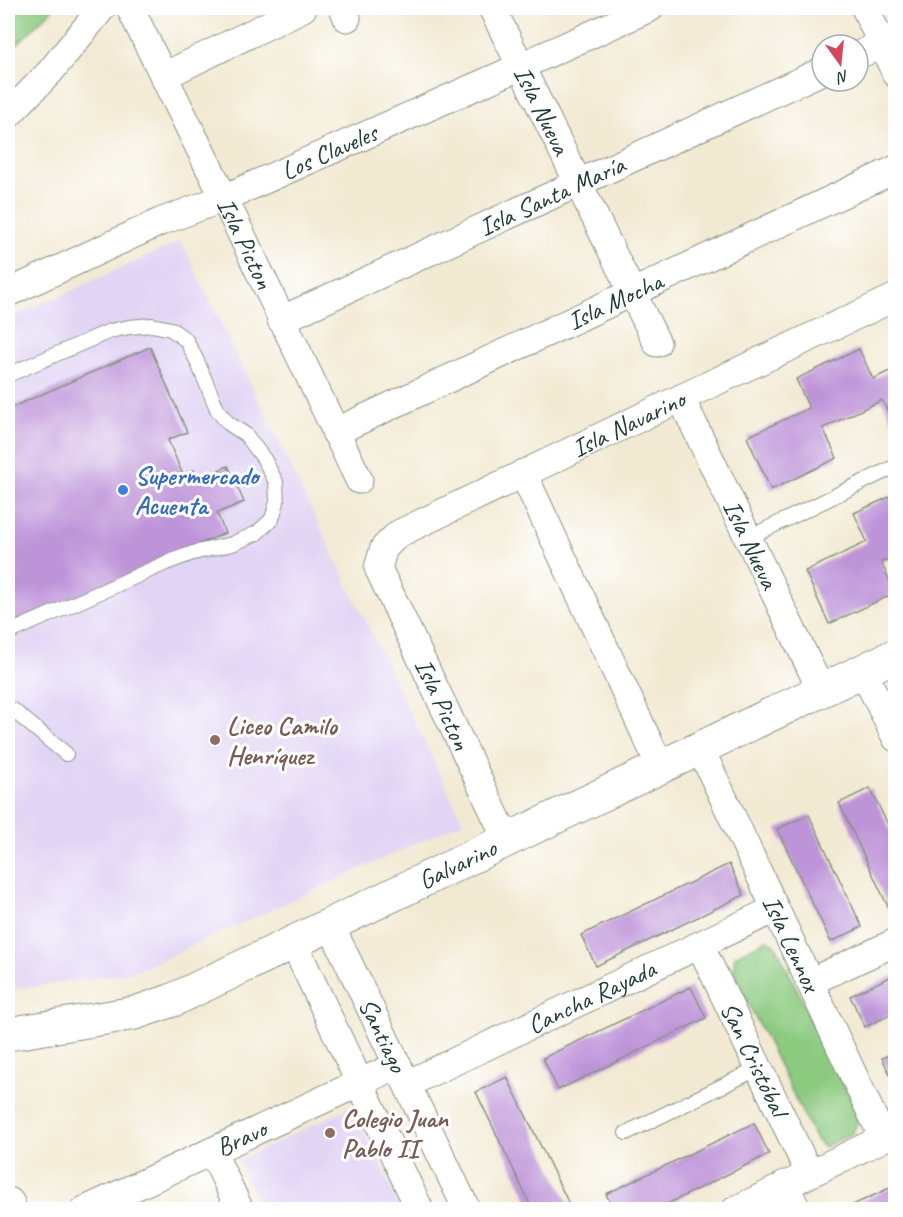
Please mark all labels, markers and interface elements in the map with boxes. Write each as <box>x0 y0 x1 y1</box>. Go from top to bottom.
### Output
north arrow <box>810 33 870 93</box>
street label: Isla Nueva <box>506 61 578 162</box>
text: N <box>833 66 851 88</box>
street label: Los Claveles <box>276 115 384 188</box>
street label: Isla Santa María <box>474 147 632 244</box>
street label: Isla Picton <box>209 192 281 295</box>
street label: Isla Mocha <box>562 264 670 338</box>
street label: Isla Navarino <box>566 381 693 465</box>
place label: Supermercado Acuenta <box>135 459 261 522</box>
marker: Supermercado Acuenta <box>116 483 130 497</box>
street label: Isla Nueva <box>715 494 787 596</box>
street label: Isla Picton <box>407 653 478 755</box>
place label: Liceo Camilo Henríquez <box>227 709 338 772</box>
marker: Liceo Camilo Henríquez <box>208 733 222 747</box>
street label: Galvarino <box>413 831 503 897</box>
street label: Isla Lennox <box>755 891 829 999</box>
street label: Cancha Rayada <box>522 952 662 1041</box>
street label: Santiago <box>351 993 415 1079</box>
street label: San Cristóbal <box>713 997 797 1125</box>
place label: Colegio Juan Pablo II <box>342 1102 449 1165</box>
street label: Bravo <box>211 1111 274 1164</box>
marker: Colegio Juan Pablo II <box>323 1126 337 1140</box>

